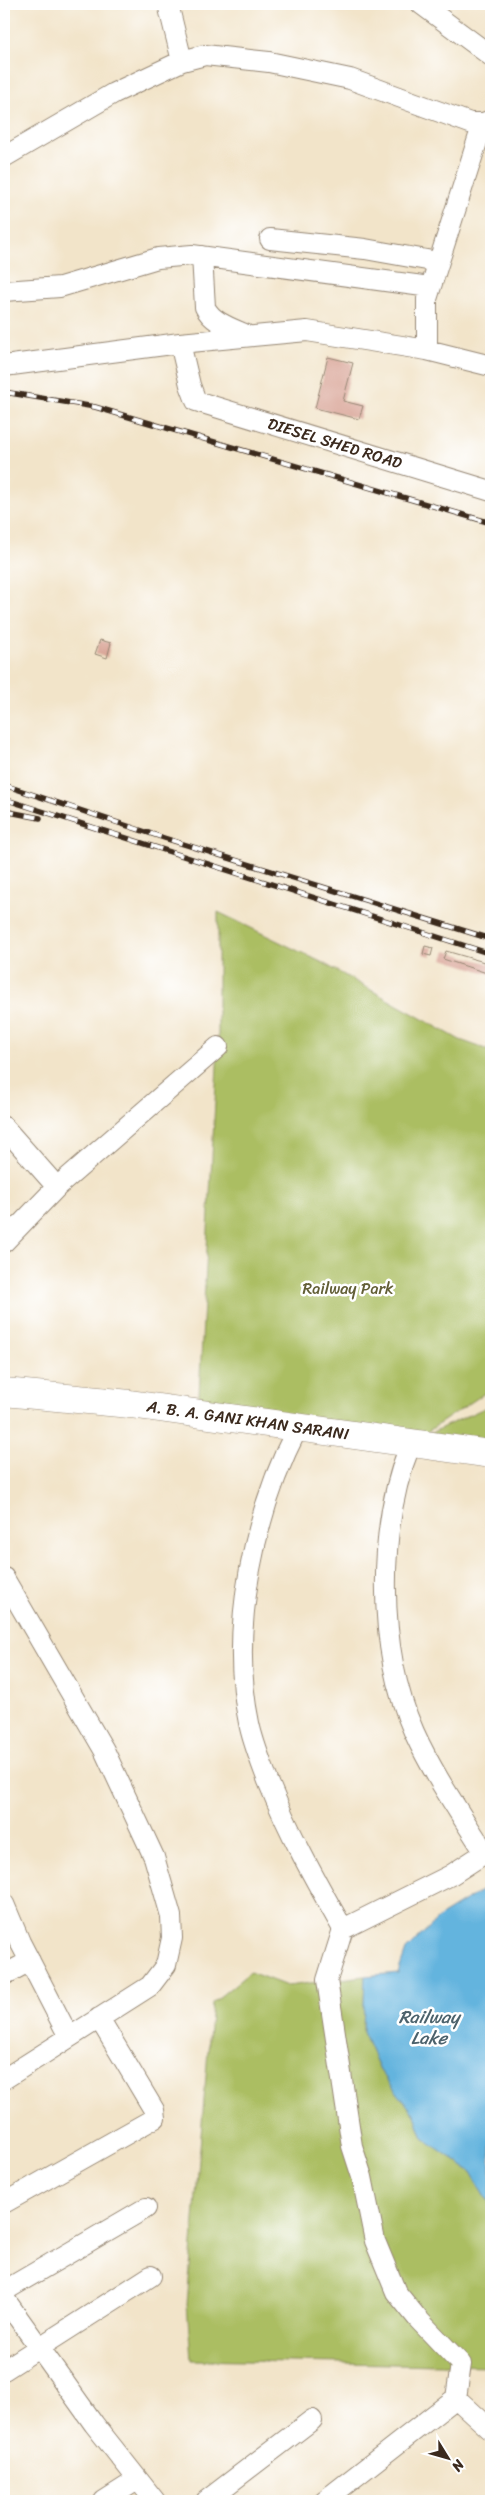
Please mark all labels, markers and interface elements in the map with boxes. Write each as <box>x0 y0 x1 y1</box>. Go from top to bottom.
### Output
street label: DIESEL SHED ROAD <box>264 409 406 477</box>
park label: Railway Park <box>303 1274 394 1303</box>
street label: A. B. A. GANI KHAN SARANI <box>144 1391 351 1449</box>
water label: Railway Lake <box>399 2001 462 2054</box>
north arrow <box>422 2432 472 2482</box>
text: N <box>445 2453 471 2477</box>

